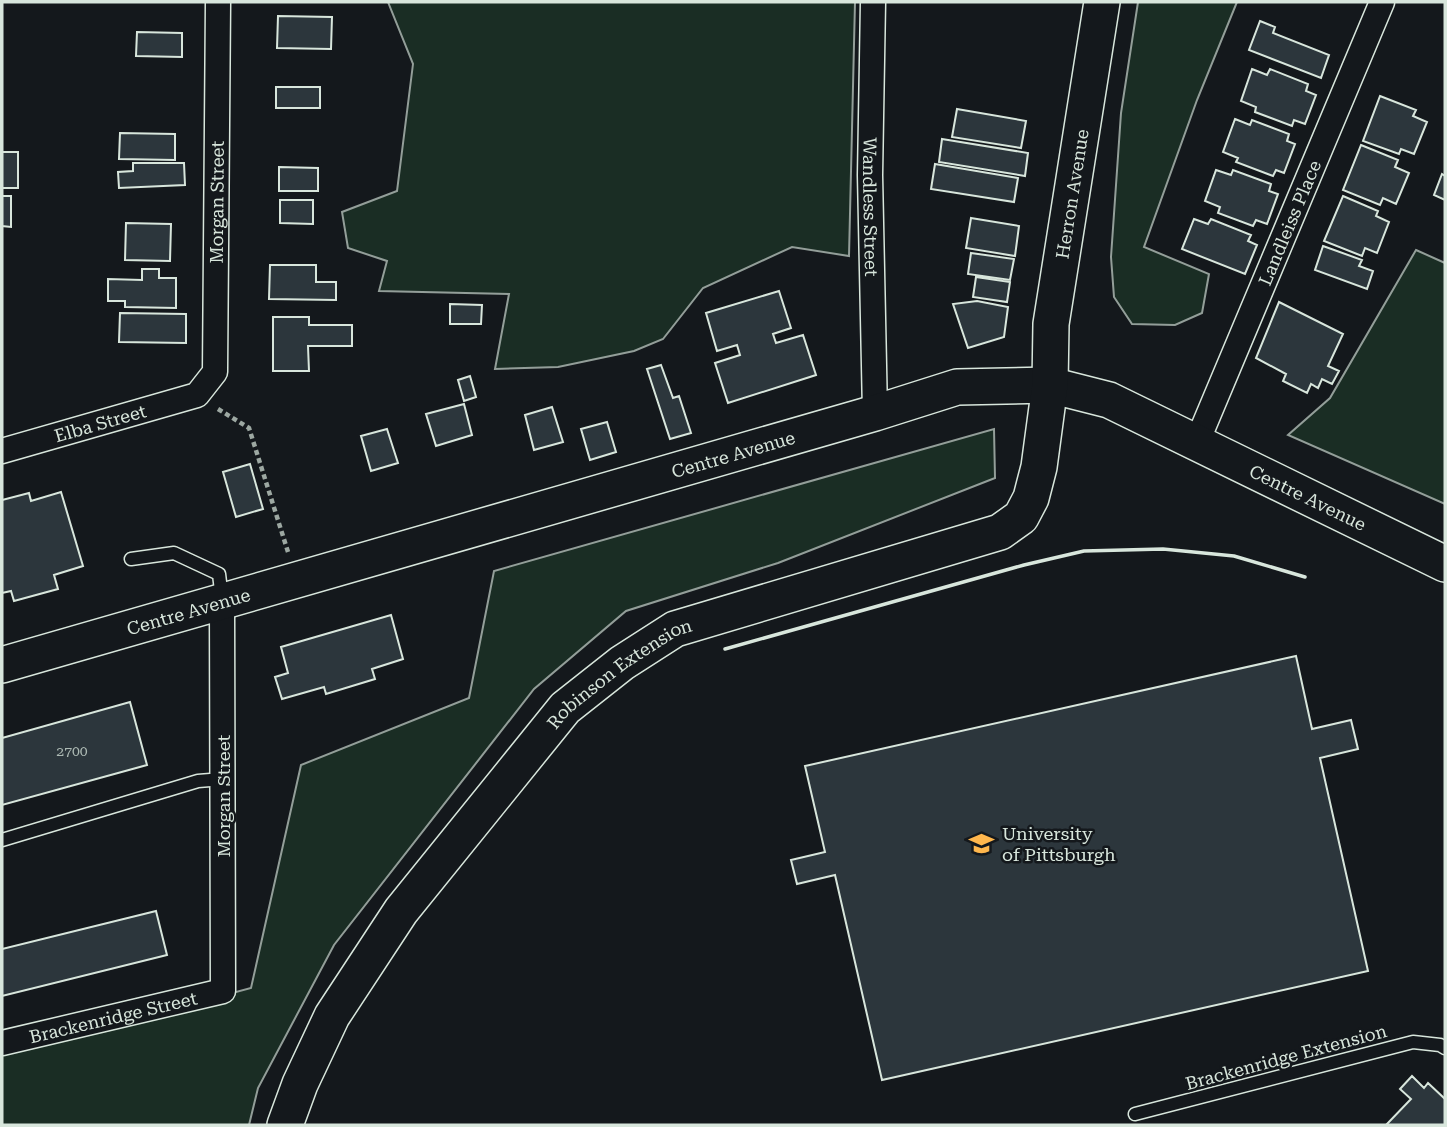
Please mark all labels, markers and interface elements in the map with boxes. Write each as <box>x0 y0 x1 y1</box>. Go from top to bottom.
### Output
street label: Herron Avenue <box>1051 127 1092 260</box>
street label: Wandless Street <box>859 137 883 277</box>
street label: Morgan Street <box>205 140 227 264</box>
street label: Landleiss Place <box>1254 157 1325 288</box>
street label: Elba Street <box>52 400 149 446</box>
street label: Centre Avenue <box>669 426 797 482</box>
street label: Centre Avenue <box>1246 460 1370 535</box>
street label: Centre Avenue <box>124 583 253 639</box>
street label: Robinson Extension <box>542 614 694 733</box>
street label: Morgan Street <box>213 734 234 857</box>
house number: 2700 <box>56 743 88 759</box>
place label: University of Pittsburgh <box>1002 823 1116 865</box>
school or university icon: University of Pittsburgh <box>968 829 996 857</box>
street label: Brackenridge Street <box>27 987 199 1047</box>
street label: Brackenridge Extension <box>1183 1020 1389 1094</box>

